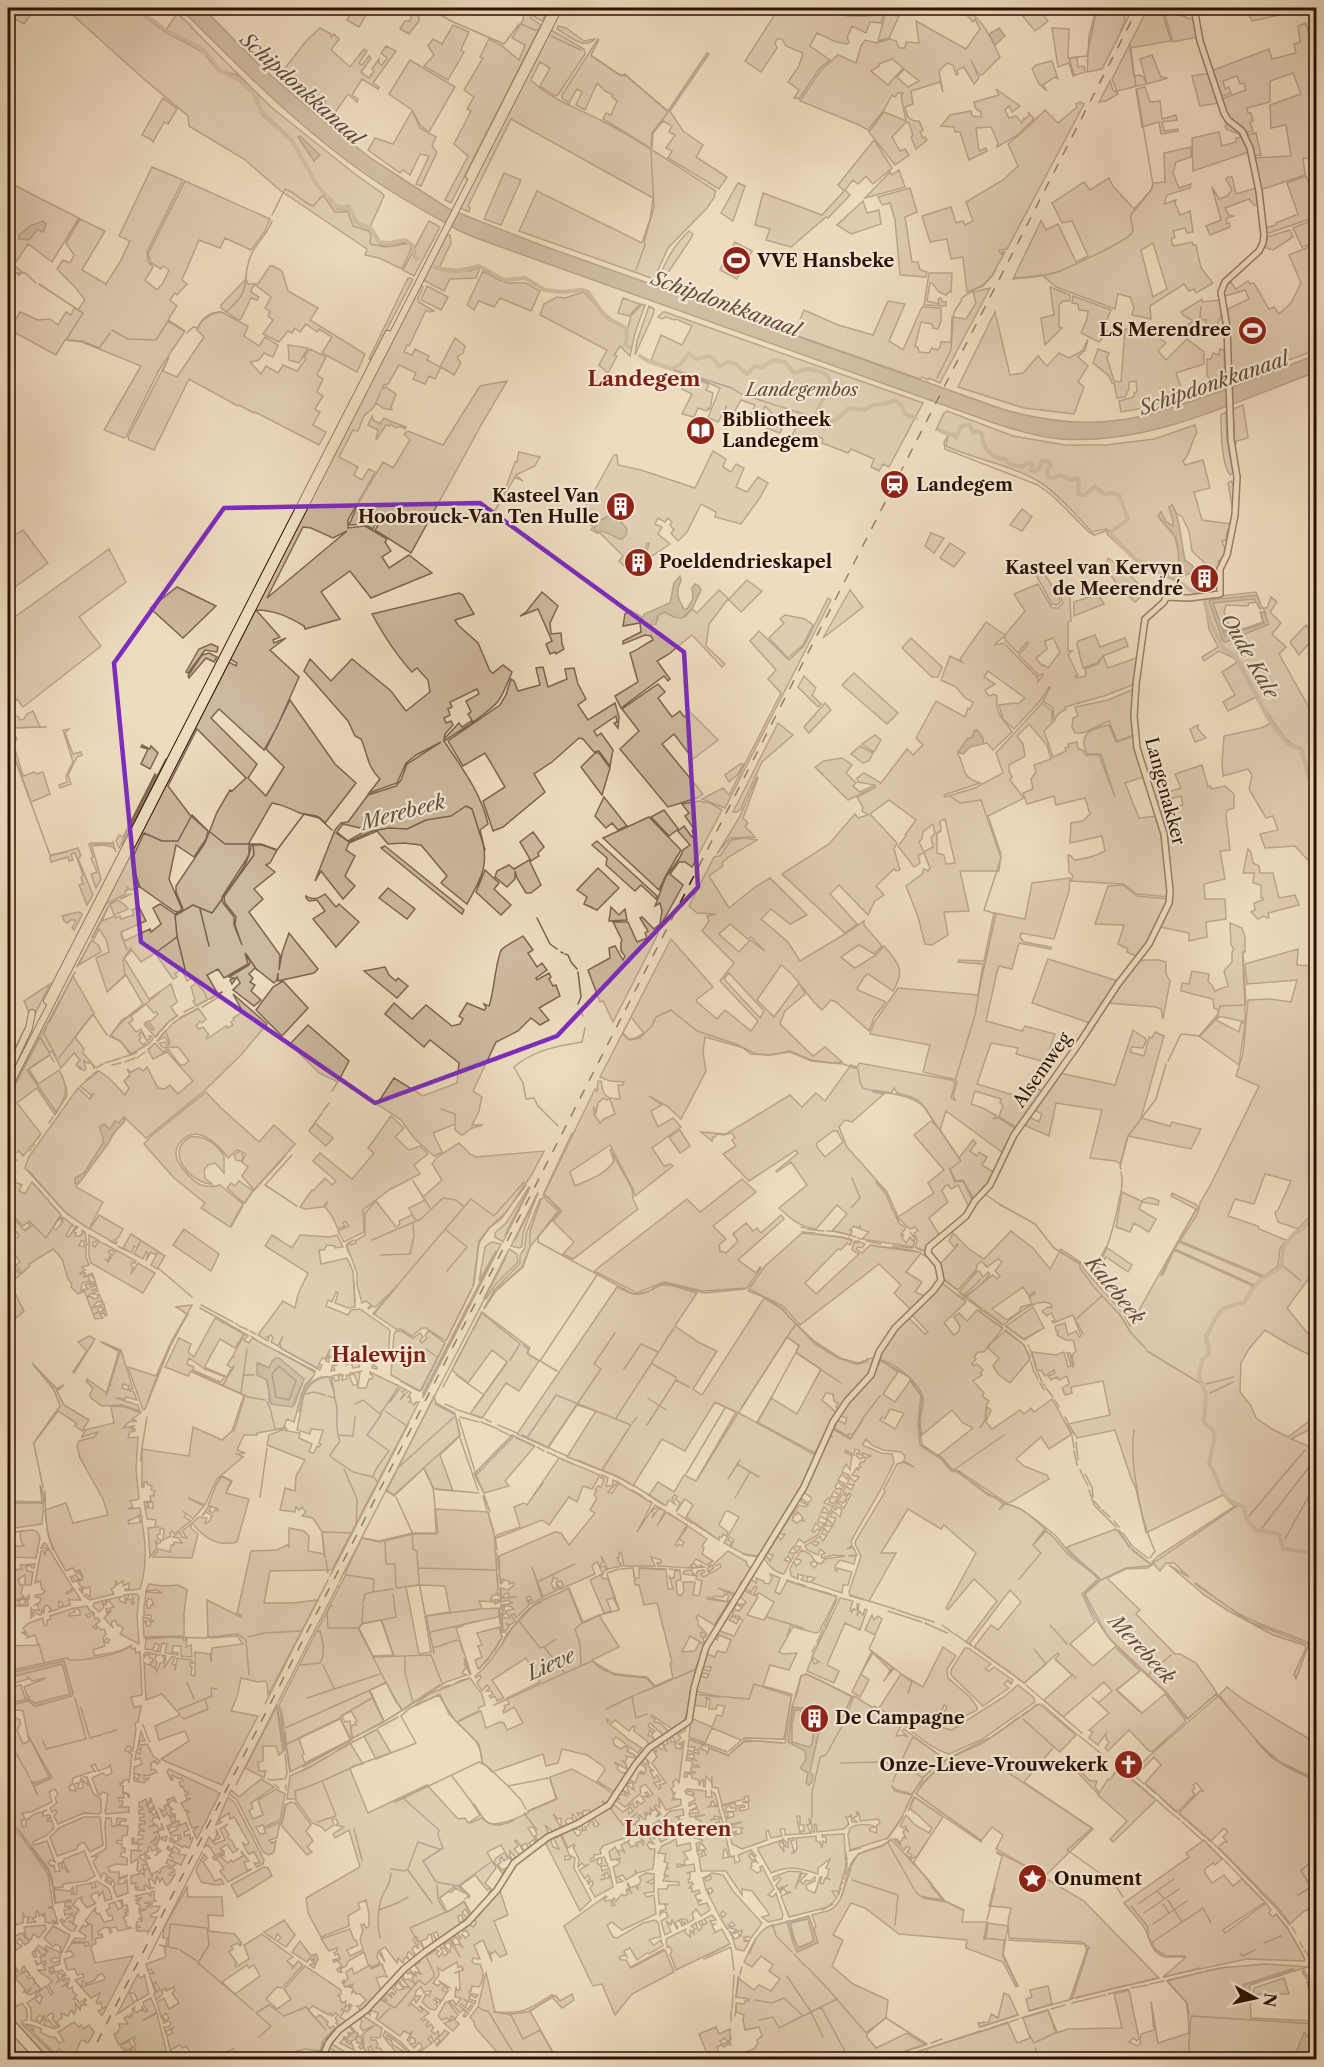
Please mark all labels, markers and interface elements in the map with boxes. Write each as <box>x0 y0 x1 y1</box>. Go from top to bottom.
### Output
water label: Schipdonkkanaal <box>235 27 370 152</box>
sports icon: VVE Hansbeke <box>720 245 752 277</box>
place label: VVE Hansbeke <box>756 250 895 272</box>
water label: Schipdonkkanaal <box>647 266 806 343</box>
sports icon: LS Merendree <box>1236 314 1268 346</box>
place label: LS Merendree <box>1099 319 1231 341</box>
water label: Schipdonkkanaal <box>1135 345 1294 420</box>
district label: Landegem <box>587 366 701 391</box>
park label: Landegembos <box>744 379 858 401</box>
place label: Bibliotheek Landegem <box>722 409 832 452</box>
library icon: Bibliotheek Landegem <box>685 414 717 446</box>
station icon: Landegem <box>879 469 911 501</box>
place label: Landegem <box>916 474 1013 496</box>
place label: Kasteel Van Hoobrouck-Van Ten Hulle <box>358 485 600 528</box>
building icon: Kasteel Van Hoobrouck-Van Ten Hulle <box>604 490 636 522</box>
building icon: Poeldendrieskapel <box>622 546 654 578</box>
place label: Poeldendrieskapel <box>659 551 832 573</box>
place label: Kasteel van Kervyn de Meerendré <box>1005 557 1184 600</box>
building icon: Kasteel van Kervyn de Meerendré <box>1188 562 1220 594</box>
water label: Oude Kale <box>1216 609 1285 704</box>
street label: Langenakker <box>1140 735 1190 848</box>
water label: Merebeek <box>356 789 448 835</box>
street label: Alsemweg <box>1007 1028 1076 1113</box>
water label: Kalebeek <box>1079 1250 1150 1329</box>
district label: Halewijn <box>332 1343 427 1367</box>
water label: Merebeek <box>1102 1608 1181 1689</box>
water label: Lieve <box>521 1642 580 1686</box>
building icon: De Campagne <box>798 1702 830 1734</box>
place label: De Campagne <box>835 1707 965 1729</box>
church icon: Onze-Lieve-Vrouwekerk <box>1113 1749 1145 1781</box>
place label: Onze-Lieve-Vrouwekerk <box>879 1754 1109 1776</box>
district label: Luchteren <box>625 1817 732 1841</box>
place icon: Onument <box>1017 1863 1049 1895</box>
place label: Onument <box>1054 1868 1143 1890</box>
north arrow <box>1225 1968 1285 2028</box>
text: N <box>1259 1992 1281 2008</box>

